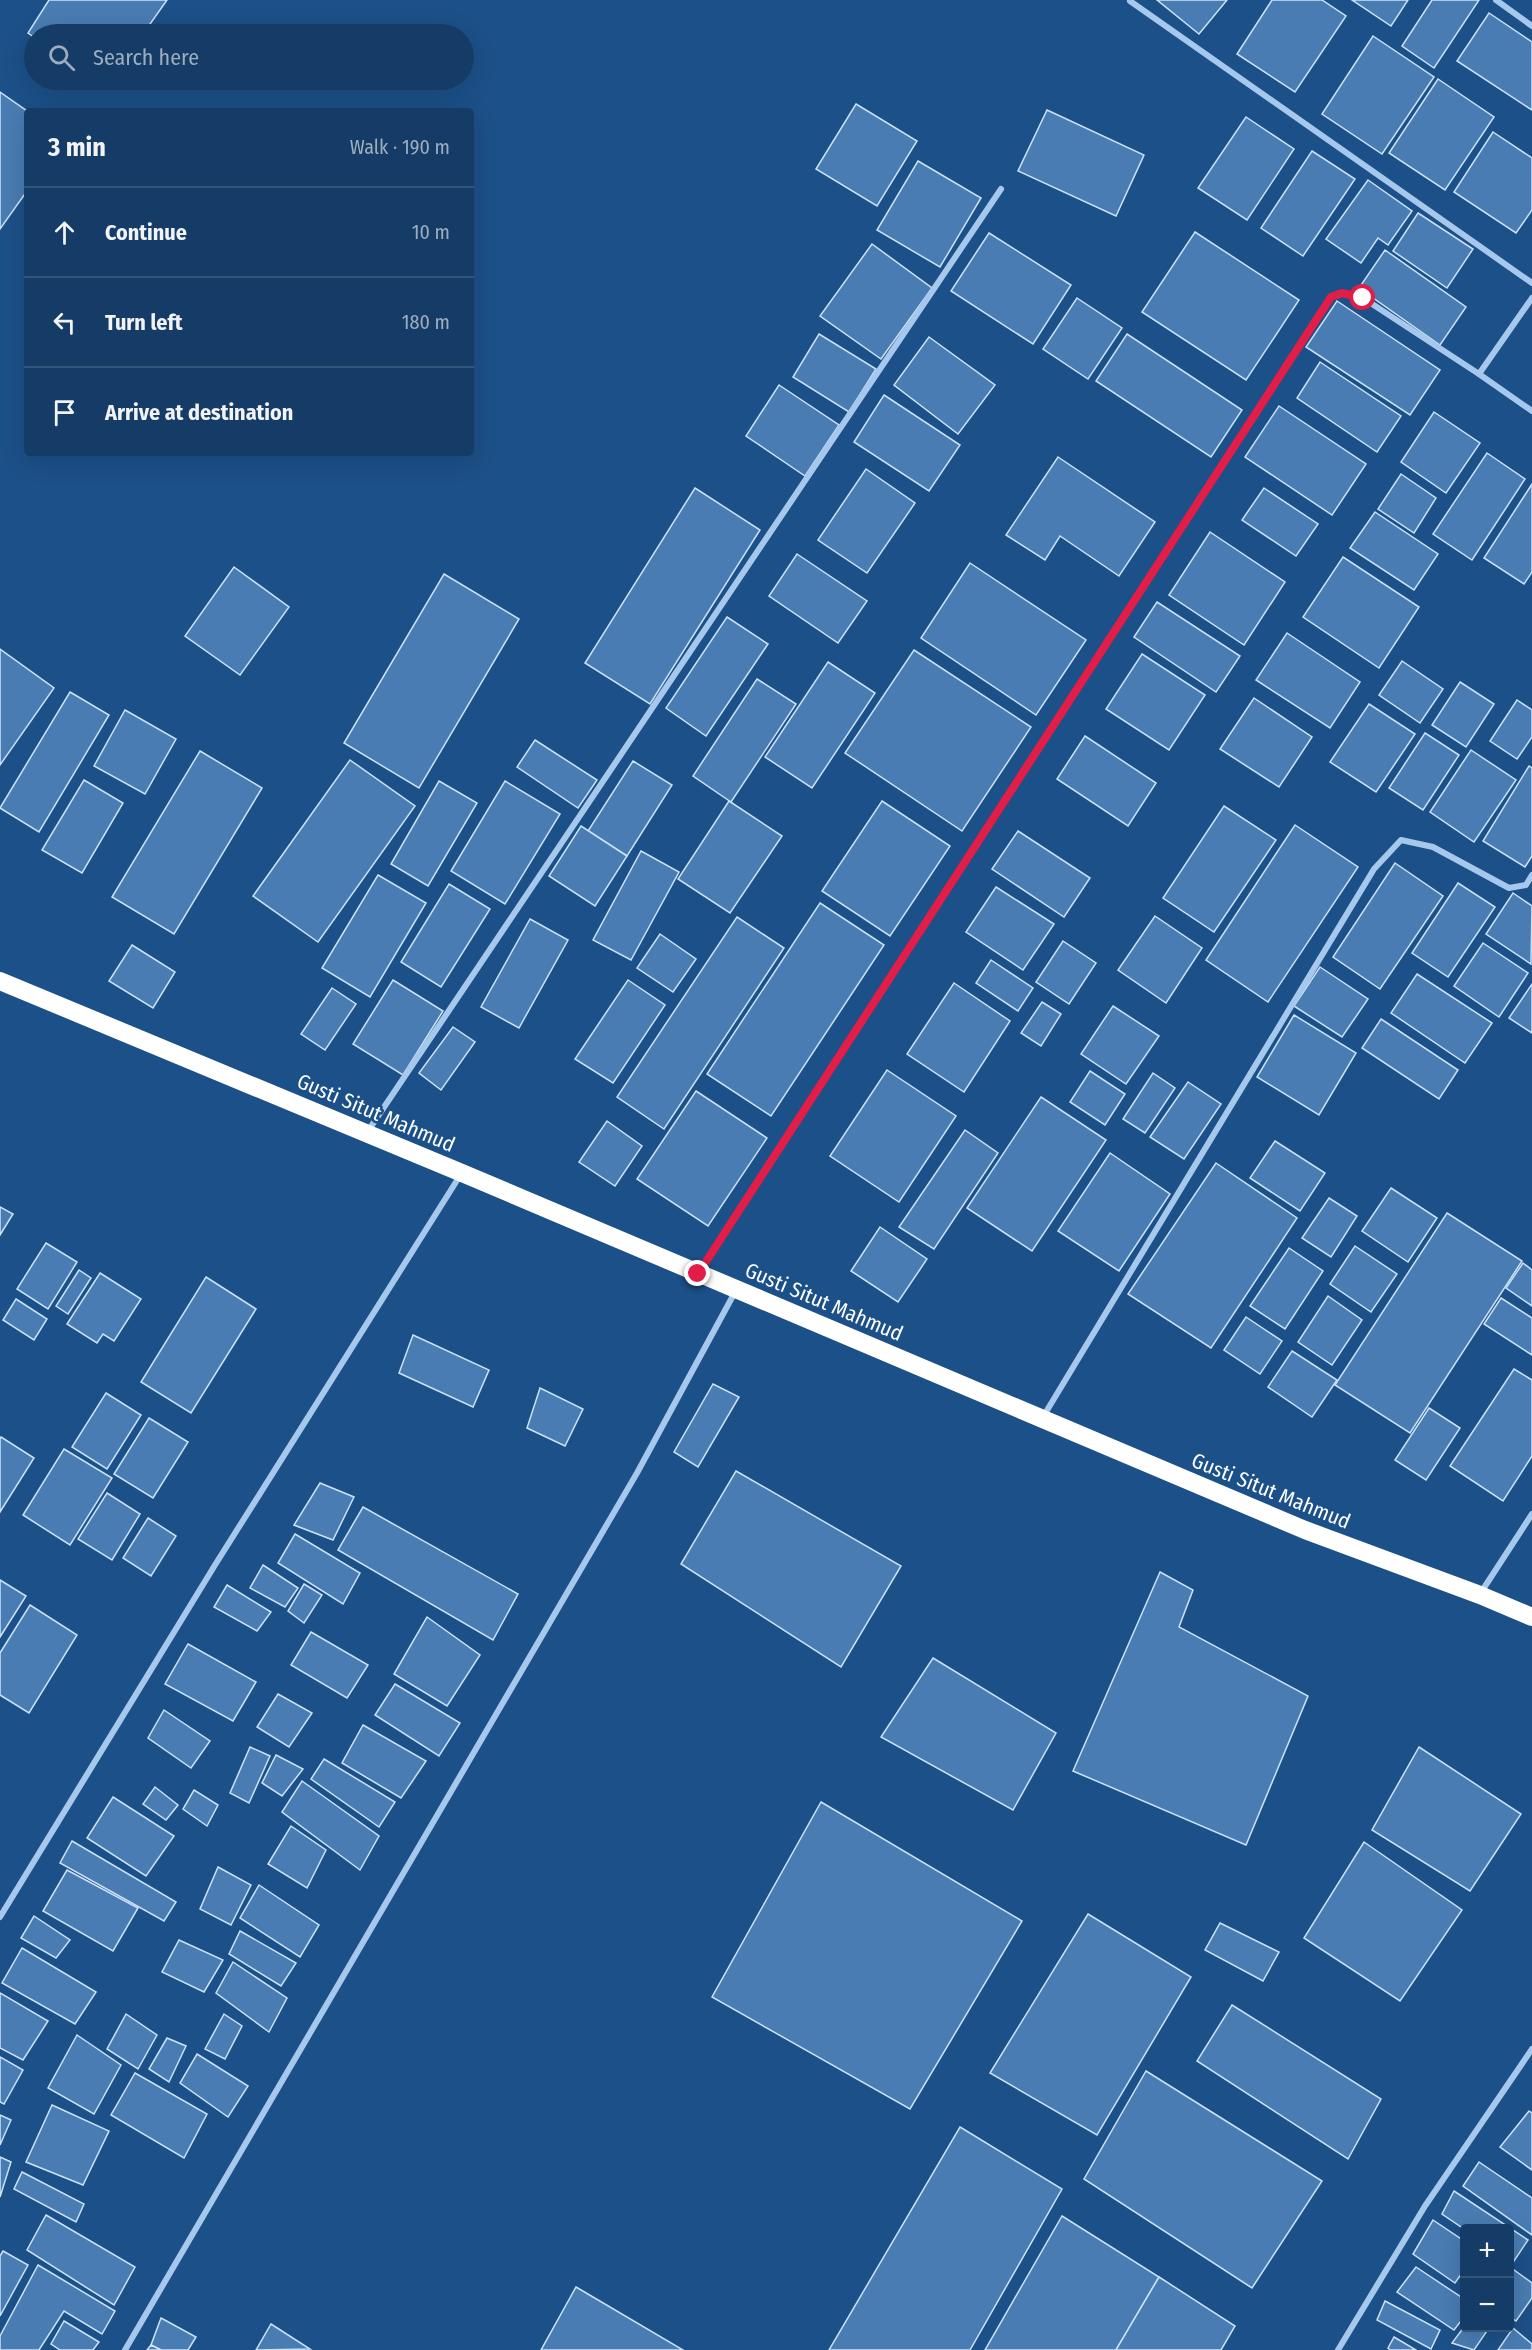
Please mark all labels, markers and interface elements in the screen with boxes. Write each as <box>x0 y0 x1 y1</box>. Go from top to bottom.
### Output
search box <box>24 24 474 90</box>
icon: search <box>45 41 78 74</box>
text: Search here <box>93 44 199 71</box>
text: 3 min <box>48 132 106 163</box>
text: Walk · 190 m <box>350 135 450 159</box>
icon: ahead <box>48 216 81 249</box>
text: Continue <box>105 219 187 246</box>
text: 10 m <box>412 220 450 244</box>
route start <box>1349 284 1375 310</box>
icon: left <box>48 306 81 339</box>
text: Turn left <box>105 309 183 336</box>
text: 180 m <box>402 310 450 334</box>
icon: arrive <box>48 396 81 429</box>
text: Arrive at destination <box>105 399 293 426</box>
street label: Gusti Situt Mahmud <box>293 1068 459 1158</box>
street label: Gusti Situt Mahmud <box>741 1257 907 1347</box>
route end <box>684 1260 710 1286</box>
street label: Gusti Situt Mahmud <box>1188 1447 1354 1535</box>
map controls <box>1460 2224 1514 2332</box>
button: + <box>1460 2224 1514 2278</box>
button: − <box>1460 2278 1514 2332</box>

